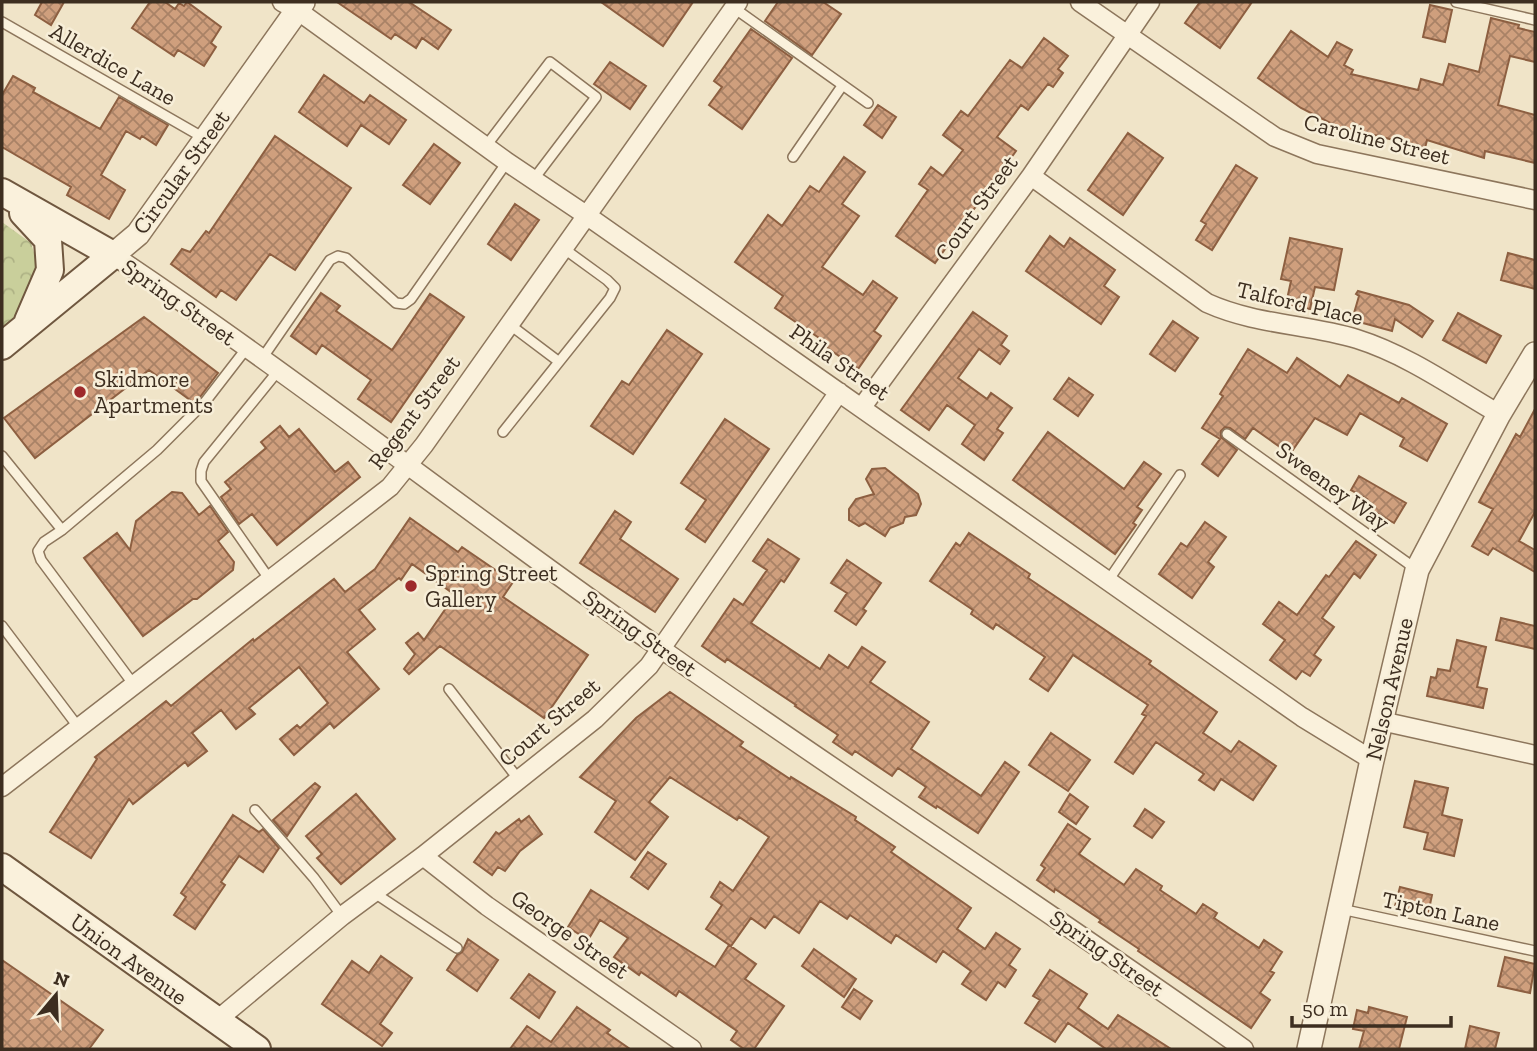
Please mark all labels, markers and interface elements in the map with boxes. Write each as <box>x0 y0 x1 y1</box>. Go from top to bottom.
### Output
street label: Allerdice Lane <box>45 17 181 111</box>
street label: Circular Street <box>127 104 236 240</box>
street label: Caroline Street <box>1301 107 1454 171</box>
street label: Court Street <box>928 149 1024 266</box>
street label: Spring Street <box>117 252 242 352</box>
street label: Talford Place <box>1234 275 1366 331</box>
street label: Phila Street <box>785 317 896 407</box>
street label: Regent Street <box>362 349 466 475</box>
place label: Skidmore Apartments <box>94 365 213 419</box>
marker: Skidmore Apartments <box>72 384 88 400</box>
street label: Sweeney Way <box>1271 436 1395 537</box>
place label: Spring Street Gallery <box>425 559 558 613</box>
marker: Spring Street Gallery <box>403 578 419 594</box>
street label: Spring Street <box>578 583 703 683</box>
street label: Nelson Avenue <box>1359 615 1419 763</box>
street label: Court Street <box>493 671 606 772</box>
street label: George Street <box>506 883 635 985</box>
street label: Tipton Lane <box>1380 885 1502 937</box>
street label: Spring Street <box>1045 903 1170 1003</box>
street label: Union Avenue <box>65 907 193 1011</box>
north arrow <box>21 960 91 1030</box>
text: N <box>51 966 72 993</box>
scale bar <box>1292 984 1451 1028</box>
text: 50 m <box>1302 996 1348 1021</box>

